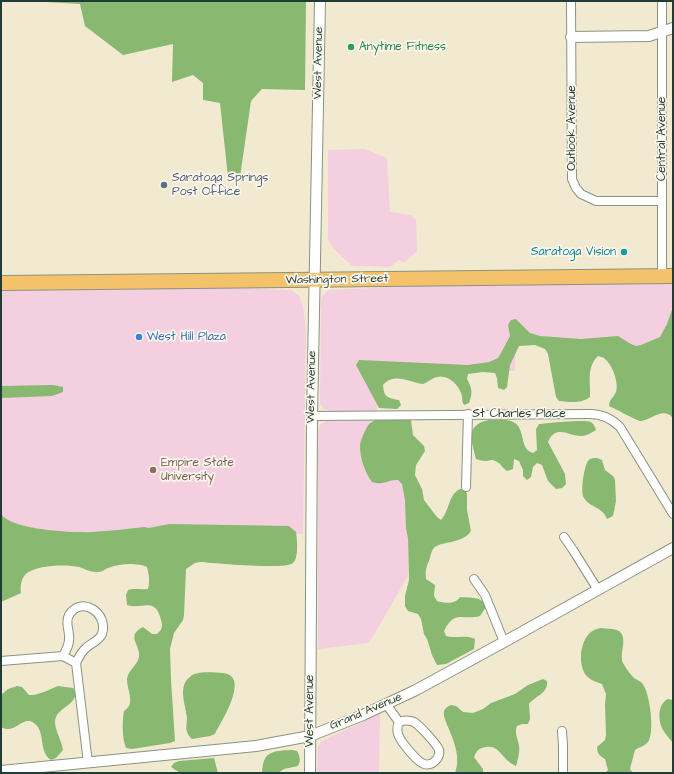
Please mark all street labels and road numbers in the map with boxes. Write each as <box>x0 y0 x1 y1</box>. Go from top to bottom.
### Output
street label: West Avenue <box>311 27 327 99</box>
street label: Outlook Avenue <box>565 85 579 171</box>
street label: Central Avenue <box>655 97 669 181</box>
street label: Washington Street <box>285 272 389 288</box>
street label: West Avenue <box>304 351 320 423</box>
street label: St Charles Place <box>472 407 566 421</box>
street label: West Avenue <box>303 675 317 747</box>
street label: Grand Avenue <box>328 690 404 734</box>

